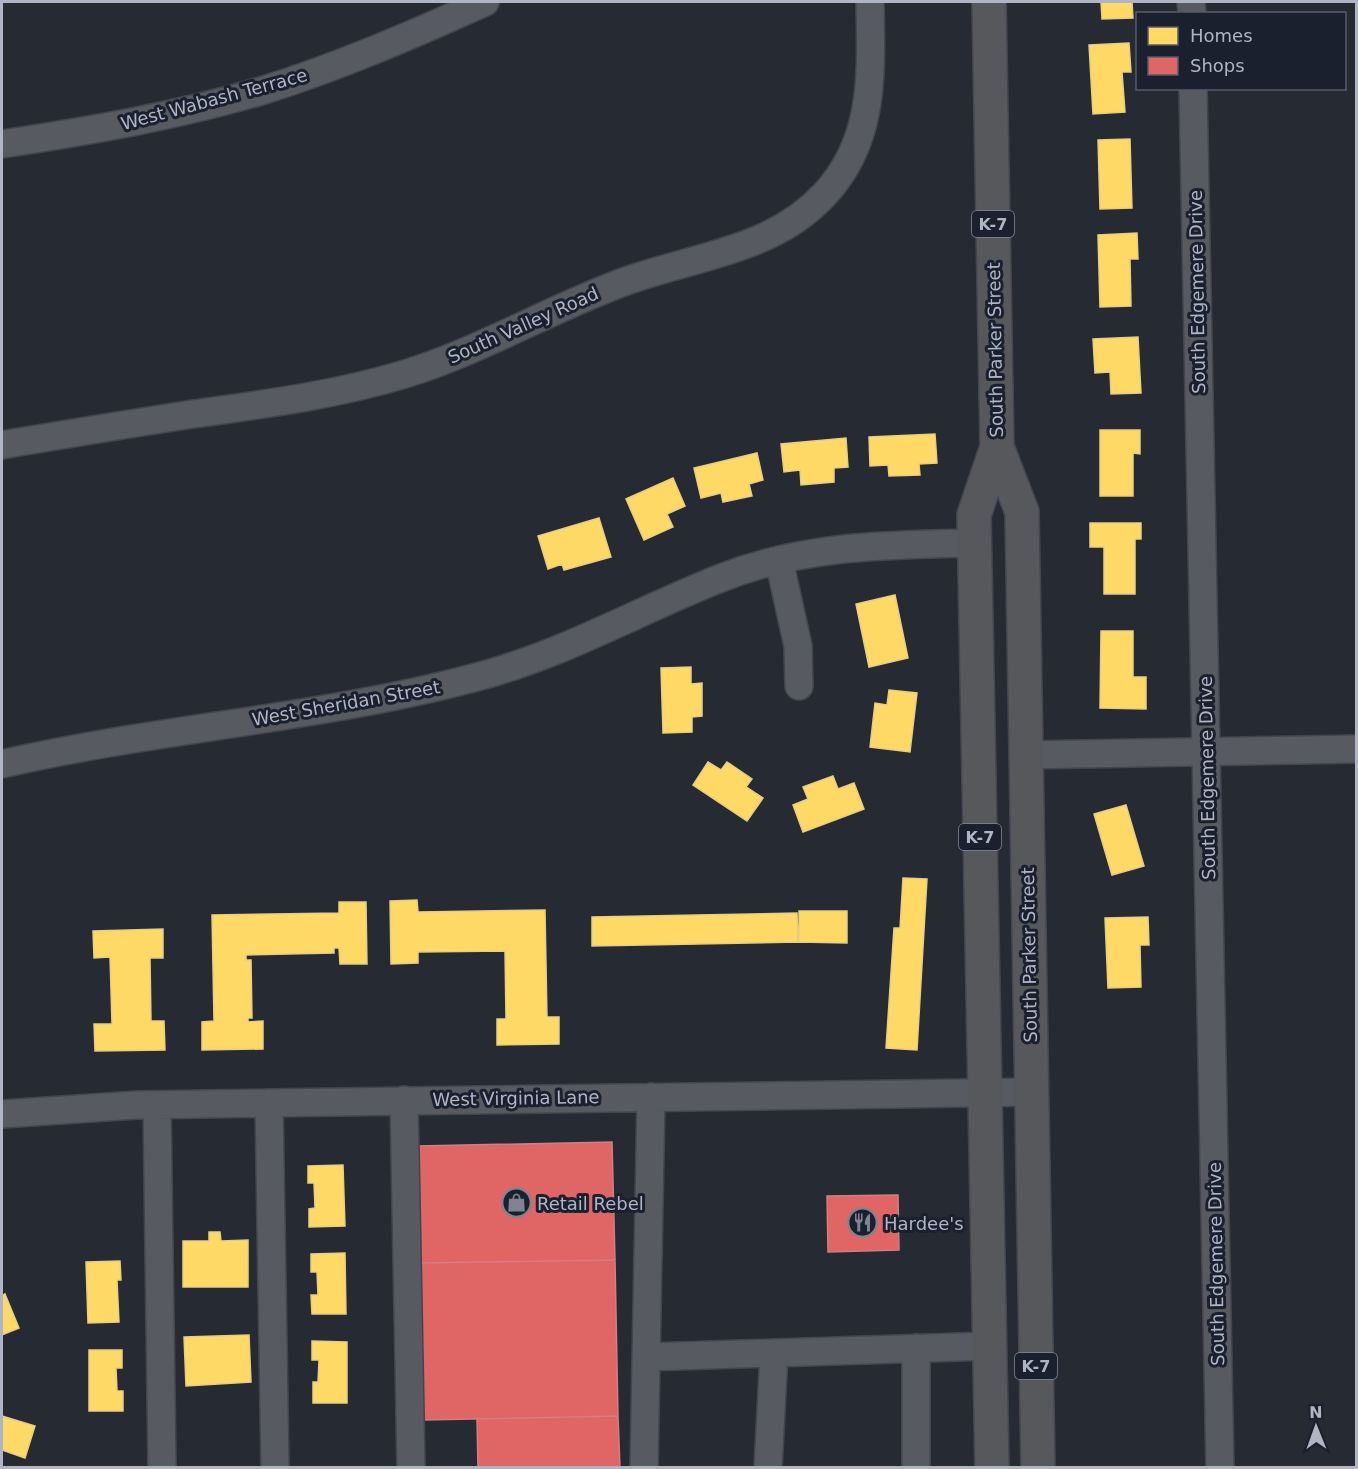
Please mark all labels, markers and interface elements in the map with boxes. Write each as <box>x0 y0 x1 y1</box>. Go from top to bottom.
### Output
legend <box>1136 12 1346 90</box>
text: Homes <box>1190 25 1253 46</box>
text: Shops <box>1190 55 1245 76</box>
street label: West Wabash Terrace <box>118 64 310 134</box>
street label: South Edgemere Drive <box>1185 190 1209 394</box>
road number: K-7 <box>972 211 1014 237</box>
street label: South Parker Street <box>983 262 1007 438</box>
street label: South Valley Road <box>444 282 602 368</box>
street label: West Sheridan Street <box>250 676 442 730</box>
street label: South Edgemere Drive <box>1195 676 1219 880</box>
road number: K-7 <box>959 824 1001 850</box>
street label: South Parker Street <box>1017 867 1041 1043</box>
street label: West Virginia Lane <box>432 1086 600 1110</box>
street label: South Edgemere Drive <box>1204 1162 1228 1366</box>
shop icon: Retail Rebel <box>500 1187 532 1219</box>
place label: Retail Rebel <box>537 1193 644 1214</box>
restaurant icon: Hardee's <box>847 1207 879 1239</box>
place label: Hardee's <box>884 1213 964 1234</box>
road number: K-7 <box>1015 1353 1057 1379</box>
north arrow <box>1286 1397 1346 1457</box>
text: N <box>1309 1403 1323 1422</box>

